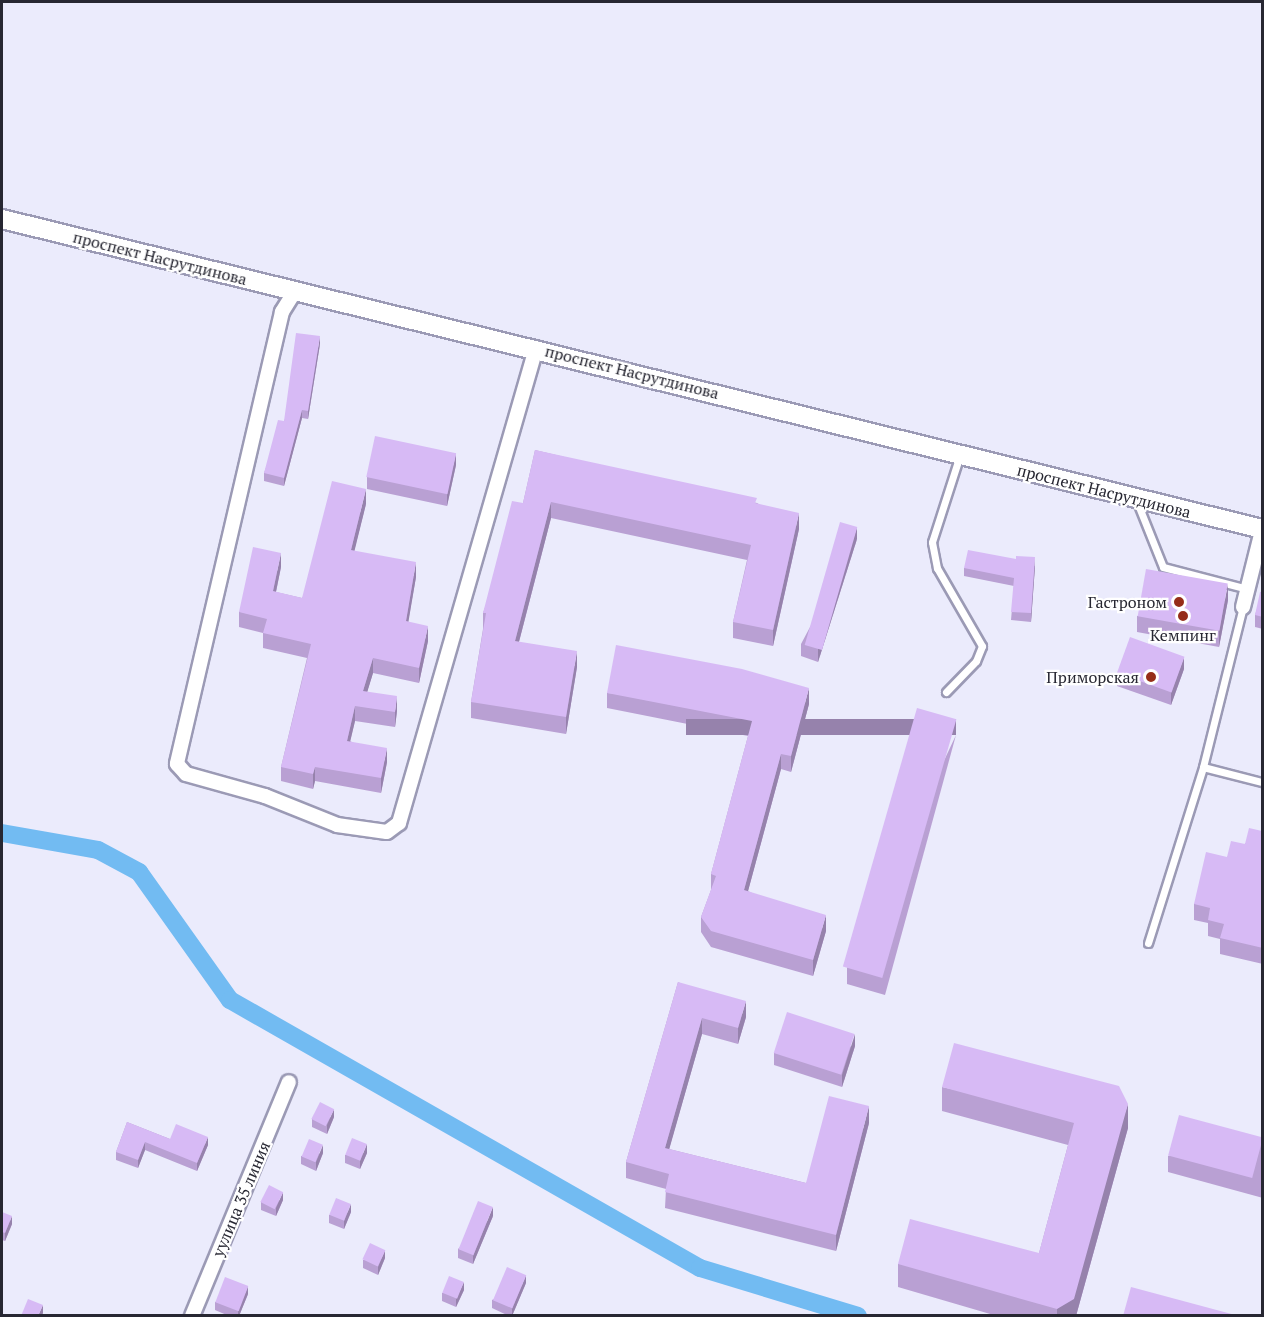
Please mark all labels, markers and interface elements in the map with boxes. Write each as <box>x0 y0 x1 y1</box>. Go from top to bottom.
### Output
street label: проспект Насрутдинова <box>71 227 249 289</box>
street label: проспект Насрутдинова <box>543 341 721 403</box>
street label: проспект Насрутдинова <box>1015 460 1193 522</box>
place label: Гастроном <box>1088 592 1167 612</box>
marker: Гастроном <box>1172 595 1186 609</box>
marker: Кемпинг <box>1176 609 1190 623</box>
place label: Кемпинг <box>1150 625 1216 645</box>
place label: Приморская <box>1046 667 1139 687</box>
marker: Приморская <box>1144 670 1158 684</box>
street label: уулица 35 линия <box>208 1138 274 1260</box>

